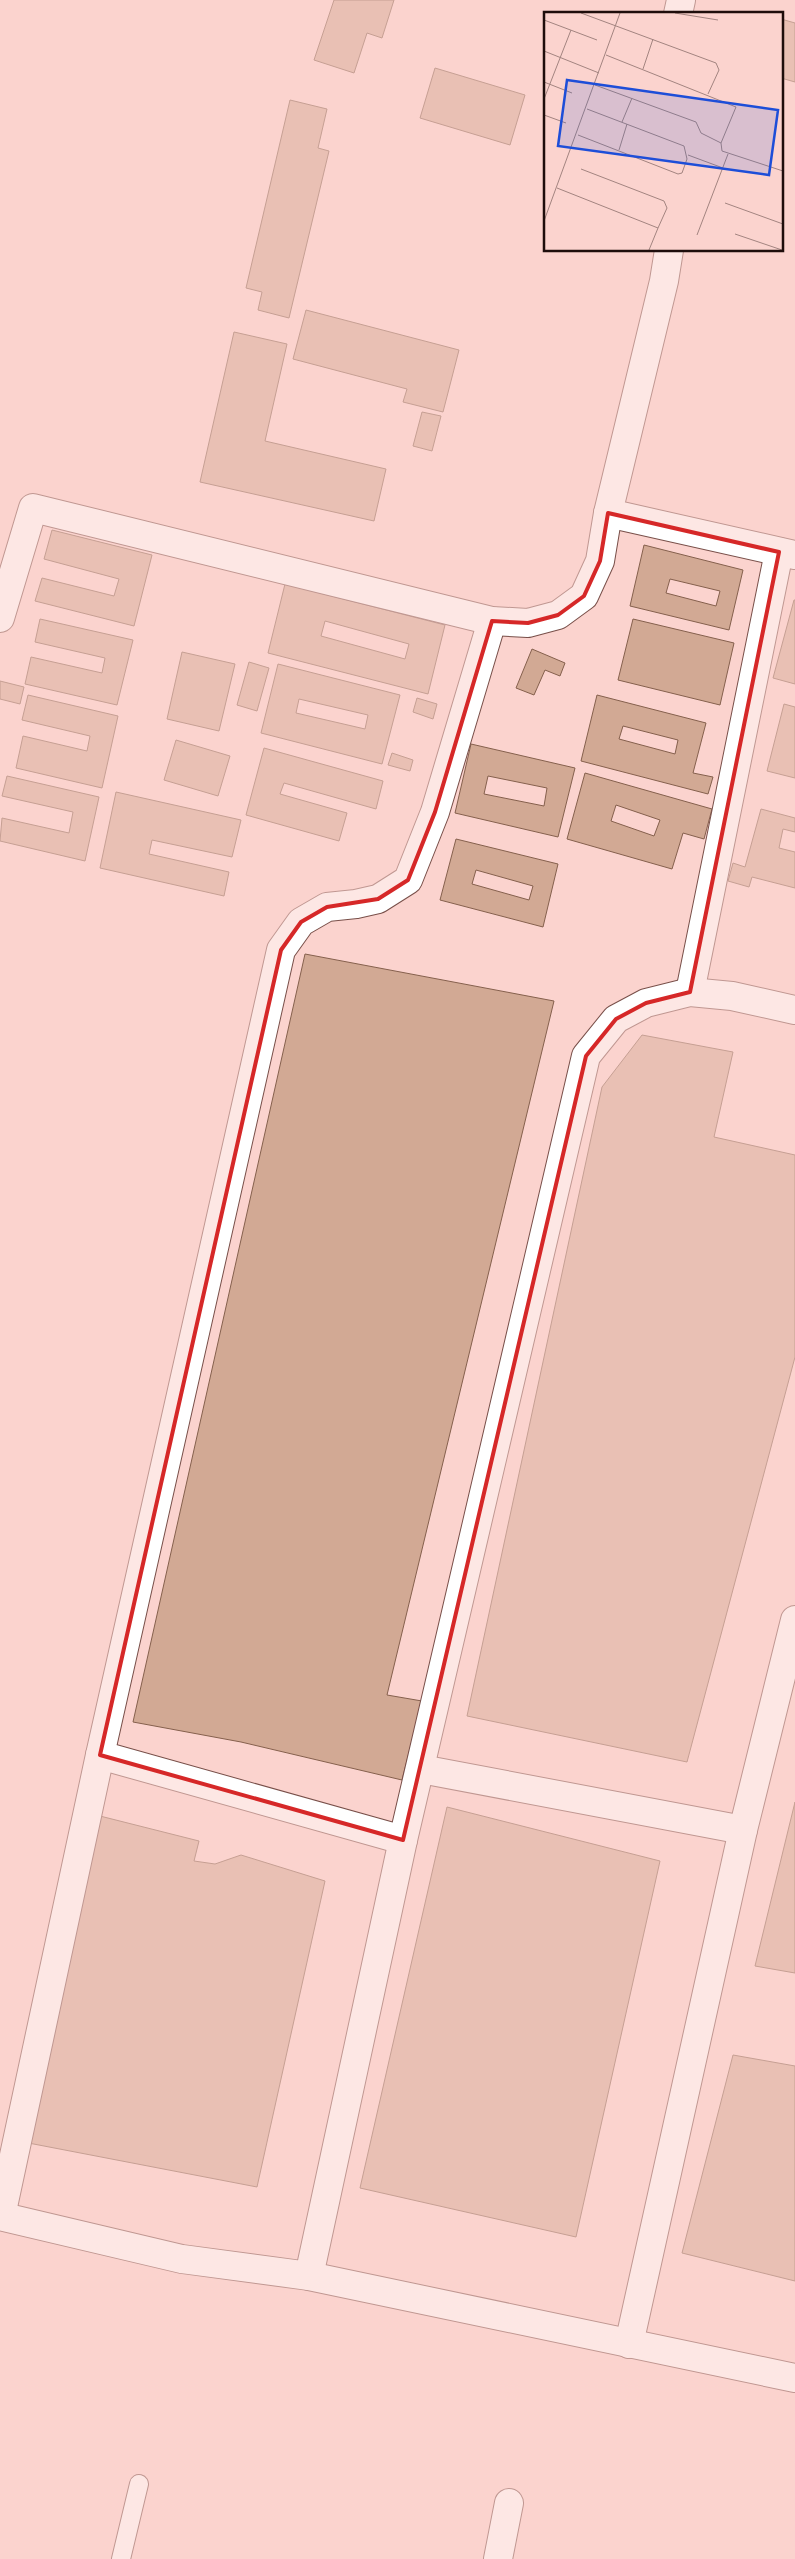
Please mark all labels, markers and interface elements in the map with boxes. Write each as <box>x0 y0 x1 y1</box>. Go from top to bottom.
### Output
inset map <box>544 12 782 251</box>

